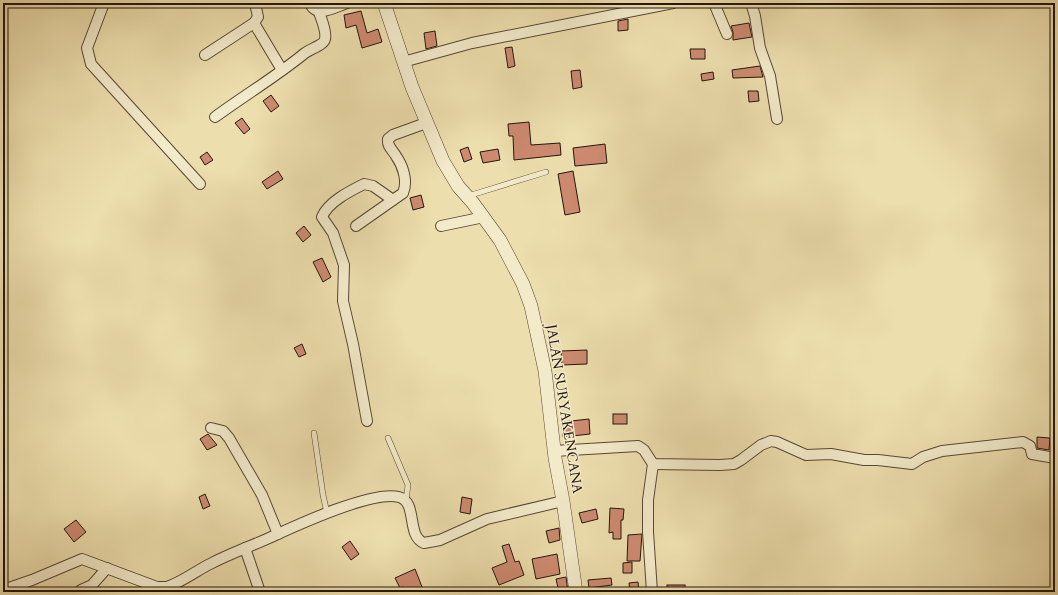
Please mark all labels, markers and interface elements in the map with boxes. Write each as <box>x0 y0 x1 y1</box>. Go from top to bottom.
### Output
street label: JALAN SURYAKENCANA <box>541 321 587 495</box>

